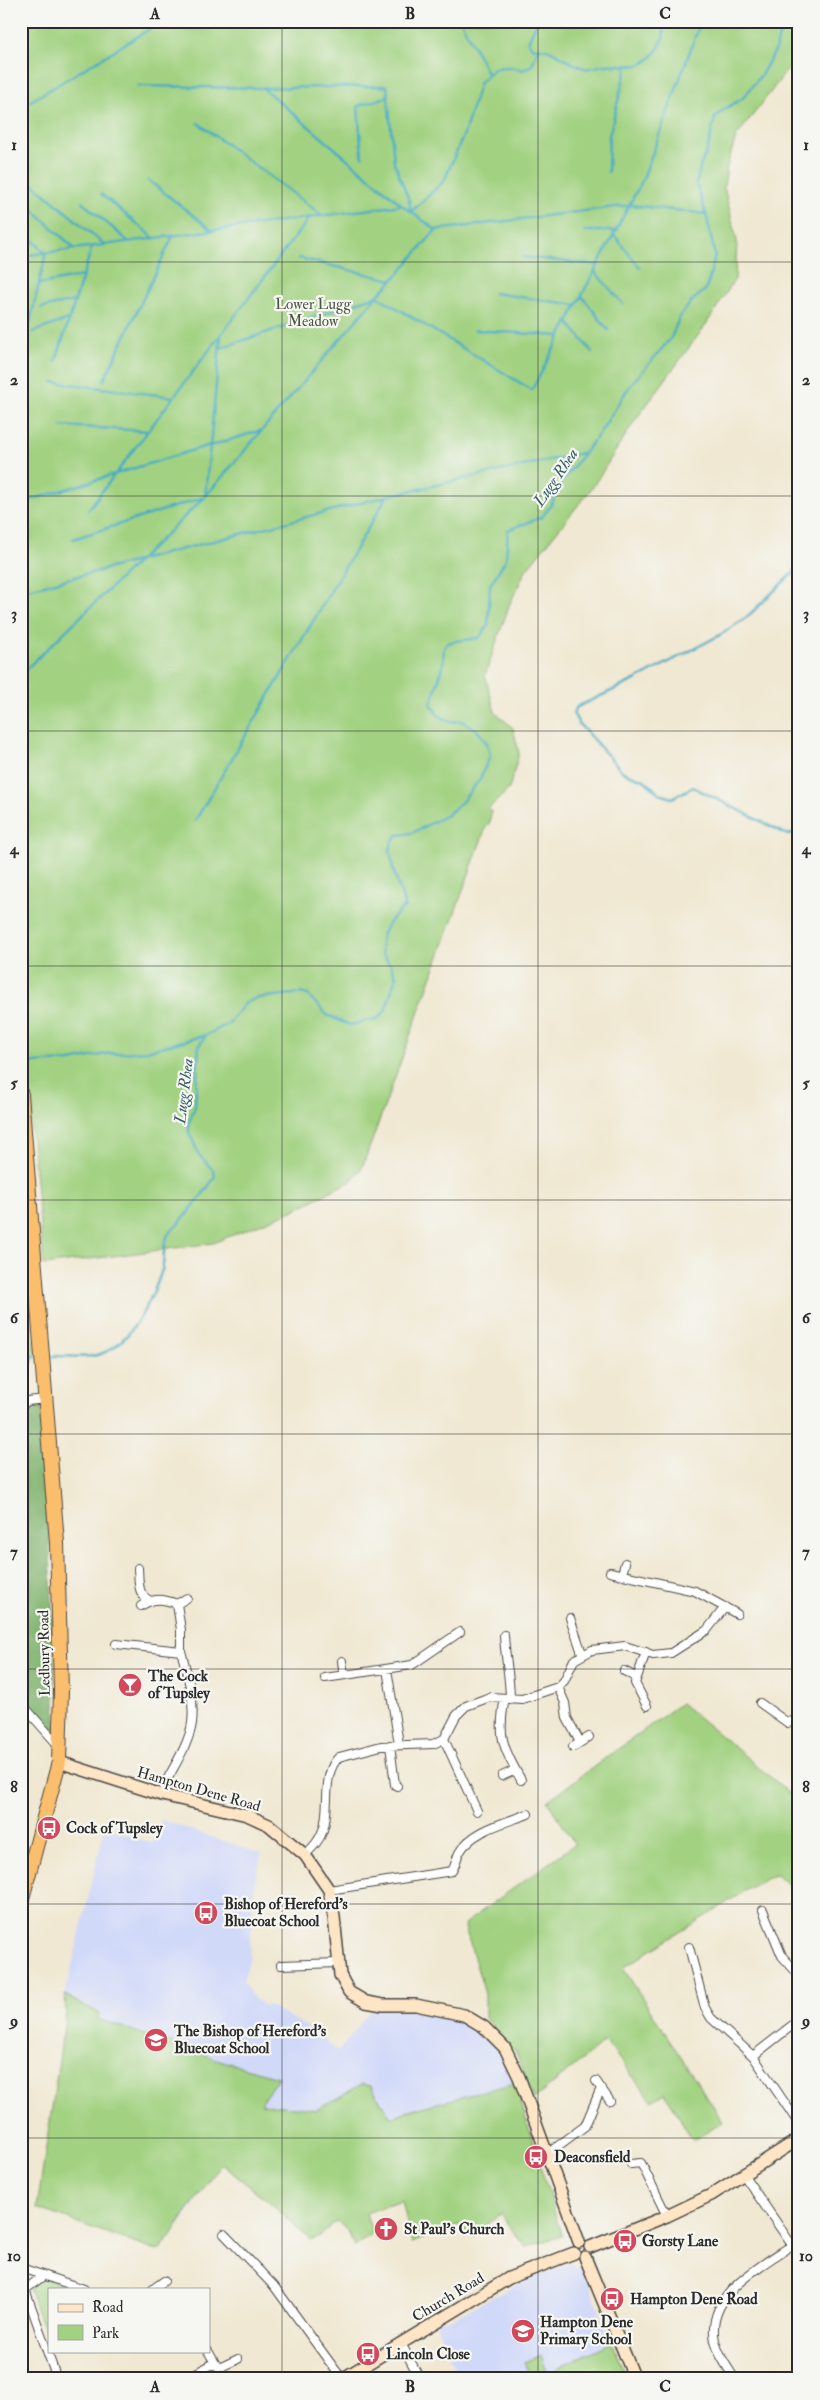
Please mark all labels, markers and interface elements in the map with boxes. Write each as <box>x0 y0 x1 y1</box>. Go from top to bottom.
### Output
text: A <box>149 4 161 24</box>
text: B <box>405 4 415 24</box>
text: C <box>659 4 671 24</box>
text: 1 <box>11 135 17 155</box>
text: 1 <box>803 135 809 155</box>
park label: Lower Lugg Meadow <box>275 295 351 331</box>
text: 2 <box>10 370 18 390</box>
text: 2 <box>802 370 810 390</box>
water label: Lugg Rhea <box>529 445 583 511</box>
text: 3 <box>11 604 17 624</box>
text: 3 <box>803 604 809 624</box>
text: 4 <box>9 839 20 859</box>
text: 4 <box>801 839 812 859</box>
water label: Lugg Rhea <box>170 1057 198 1126</box>
text: 5 <box>10 1073 18 1093</box>
text: 5 <box>802 1073 810 1093</box>
text: 6 <box>10 1308 20 1328</box>
text: 6 <box>802 1308 812 1328</box>
text: 7 <box>10 1542 18 1562</box>
text: 7 <box>802 1542 810 1562</box>
street label: Ledbury Road <box>34 1609 55 1696</box>
place label: The Cock of Tupsley <box>147 1667 211 1704</box>
bar icon: The Cock of Tupsley <box>117 1672 143 1698</box>
street label: Hampton Dene Road <box>135 1763 263 1817</box>
text: 8 <box>10 1777 18 1797</box>
text: 8 <box>802 1777 810 1797</box>
bus stop icon: Cock of Tupsley <box>36 1815 62 1841</box>
place label: Cock of Tupsley <box>66 1819 164 1839</box>
place label: Bishop of Hereford's Bluecoat School <box>224 1895 348 1931</box>
bus stop icon: Bishop of Hereford's Bluecoat School <box>193 1900 219 1926</box>
text: 9 <box>8 2011 18 2031</box>
text: 9 <box>800 2011 810 2031</box>
place label: The Bishop of Hereford's Bluecoat School <box>173 2022 326 2058</box>
school or university icon: The Bishop of Hereford's Bluecoat School <box>143 2027 169 2053</box>
bus stop icon: Deaconsfield <box>523 2144 549 2170</box>
place label: Deaconsfield <box>554 2148 631 2167</box>
church icon: St Paul's Church <box>373 2216 399 2242</box>
place label: St Paul's Church <box>404 2220 505 2239</box>
bus stop icon: Gorsty Lane <box>612 2228 638 2254</box>
place label: Gorsty Lane <box>642 2232 719 2252</box>
text: 10 <box>7 2246 21 2266</box>
text: 10 <box>799 2246 813 2266</box>
street label: Church Road <box>409 2268 488 2326</box>
bus stop icon: Hampton Dene Road <box>599 2286 625 2312</box>
legend <box>48 2288 210 2352</box>
place label: Hampton Dene Road <box>630 2290 758 2310</box>
text: Road <box>92 2298 124 2317</box>
place label: Hampton Dene Primary School <box>540 2313 634 2350</box>
school or university icon: Hampton Dene Primary School <box>510 2318 536 2344</box>
text: Park <box>92 2324 119 2343</box>
bus stop icon: Lincoln Close <box>355 2341 381 2367</box>
place label: Lincoln Close <box>386 2345 471 2364</box>
text: A <box>149 2377 161 2397</box>
text: B <box>405 2377 415 2397</box>
text: C <box>659 2377 671 2397</box>

